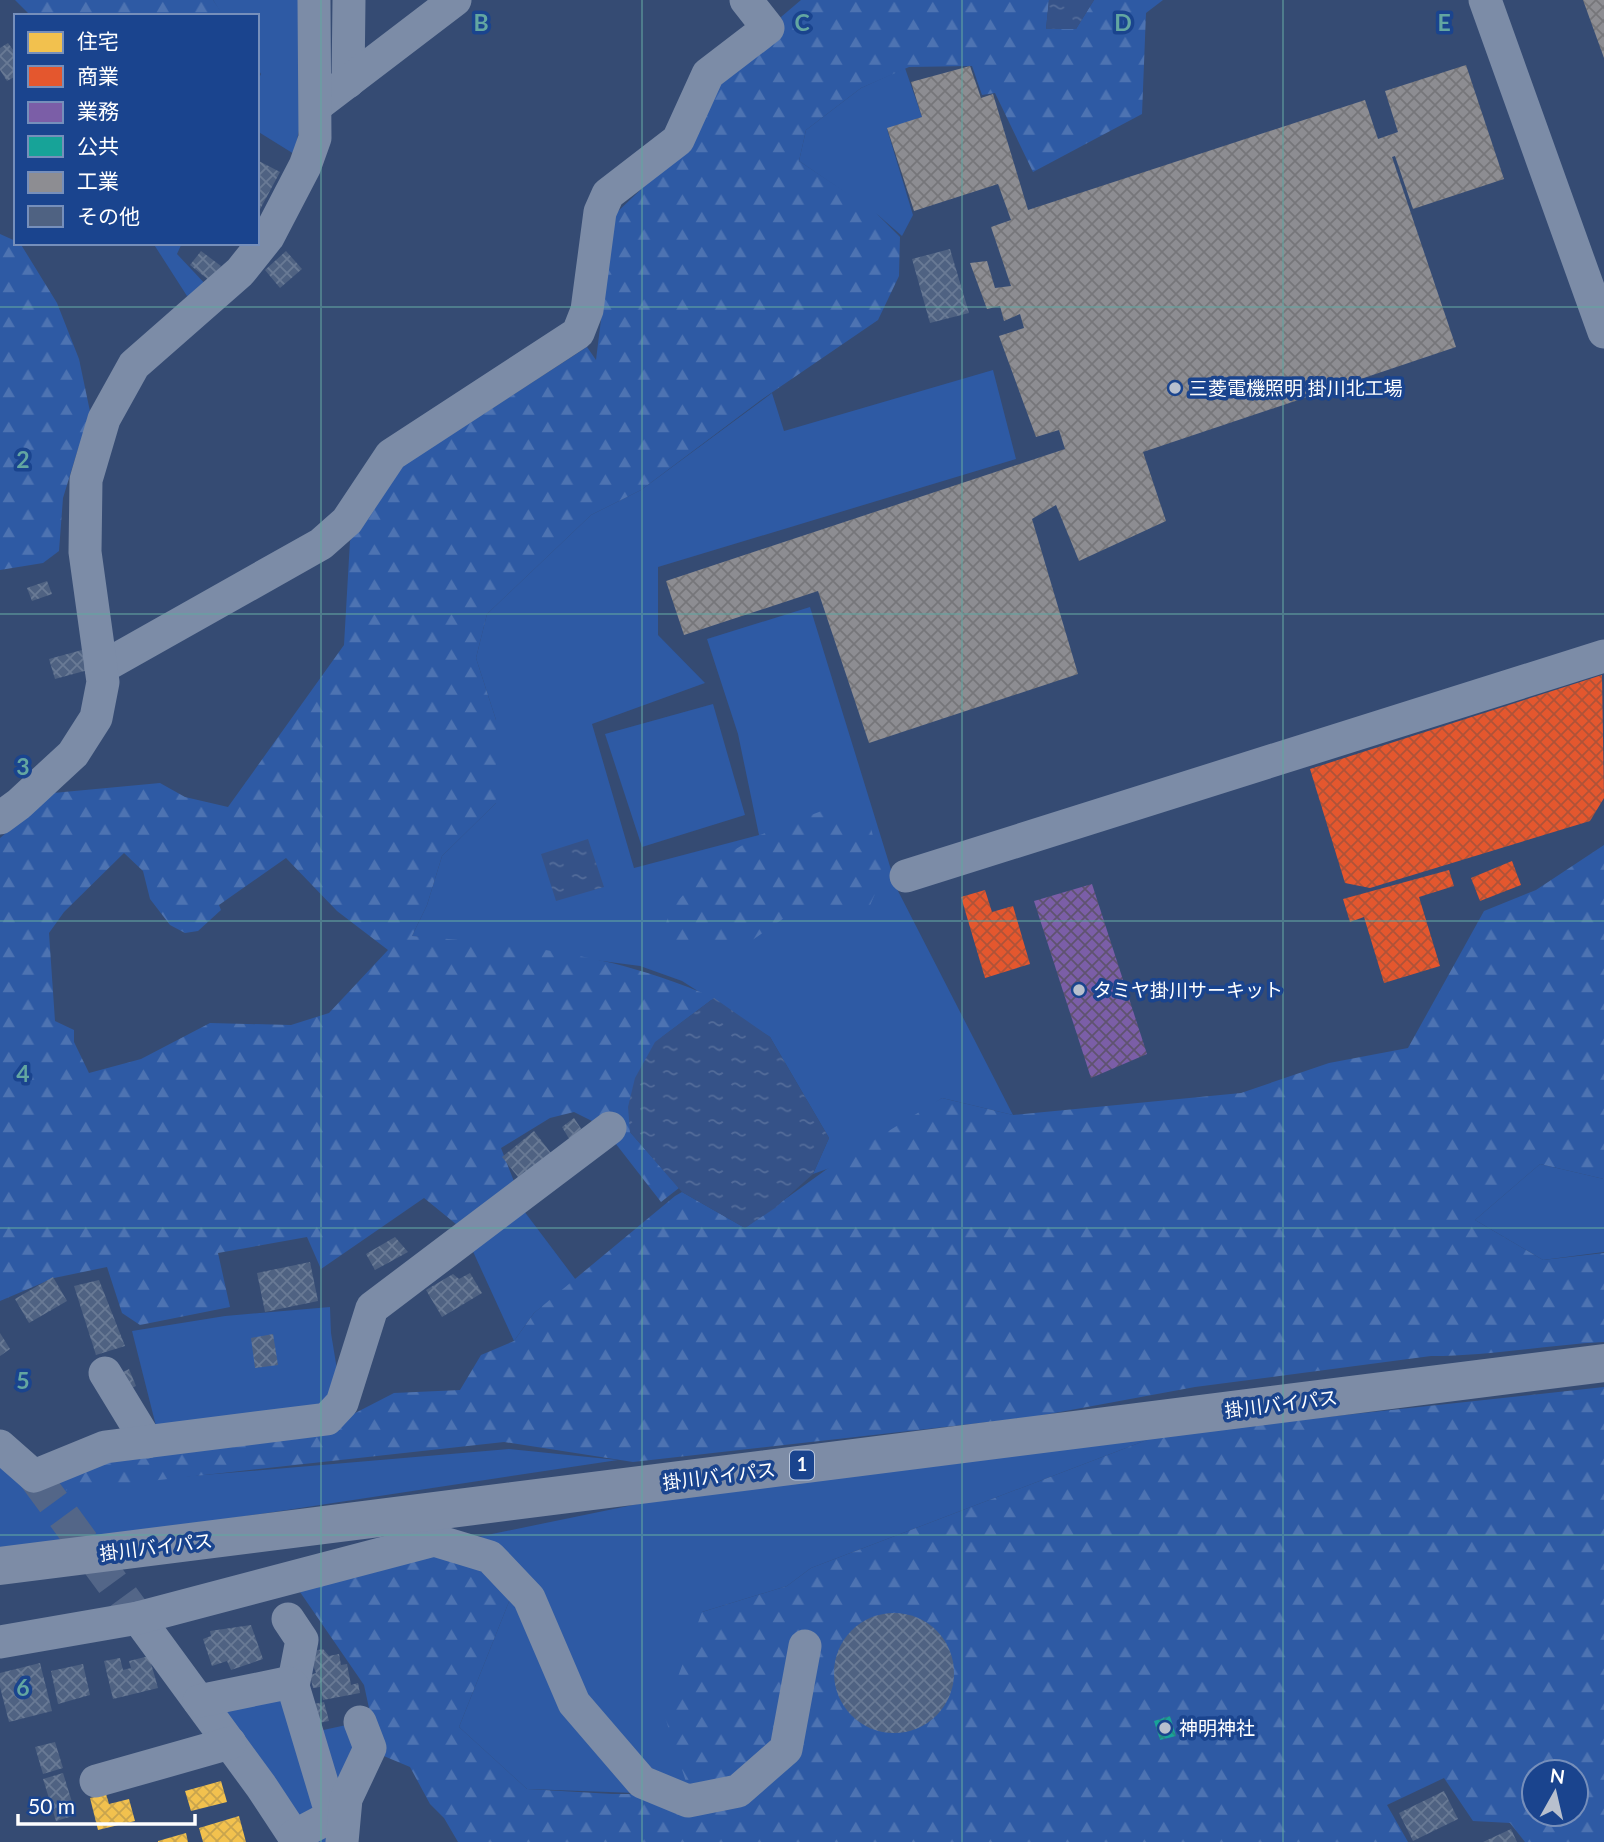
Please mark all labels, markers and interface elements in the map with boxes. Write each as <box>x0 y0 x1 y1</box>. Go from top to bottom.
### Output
text: B <box>473 8 489 36</box>
text: C <box>794 8 810 36</box>
text: D <box>1114 8 1132 36</box>
text: E <box>1437 8 1451 36</box>
legend <box>14 14 259 245</box>
text: 住宅 <box>77 28 119 53</box>
text: 商業 <box>77 63 119 88</box>
text: 業務 <box>77 98 119 123</box>
text: 公共 <box>77 133 119 158</box>
text: 工業 <box>77 168 119 193</box>
text: その他 <box>77 203 140 228</box>
place label: 三菱電機照明 掛川北工場 <box>1189 376 1403 399</box>
marker: 三菱電機照明 掛川北工場 <box>1167 380 1183 396</box>
text: 2 <box>16 445 30 473</box>
text: 3 <box>16 752 30 780</box>
place label: タミヤ掛川サーキット <box>1093 978 1283 1001</box>
marker: タミヤ掛川サーキット <box>1071 982 1087 998</box>
text: 4 <box>16 1059 30 1087</box>
text: 5 <box>16 1366 30 1394</box>
street label: 掛川バイパス <box>1223 1385 1339 1422</box>
road number: 1 <box>790 1450 814 1480</box>
street label: 掛川バイパス <box>661 1457 777 1494</box>
street label: 掛川バイパス <box>98 1528 214 1565</box>
text: 6 <box>16 1673 30 1701</box>
place label: 神明神社 <box>1179 1716 1255 1739</box>
marker: 神明神社 <box>1157 1720 1173 1736</box>
north arrow <box>1520 1758 1590 1828</box>
text: N <box>1549 1763 1566 1788</box>
scale bar <box>18 1783 194 1827</box>
text: 50 m <box>28 1793 75 1818</box>

